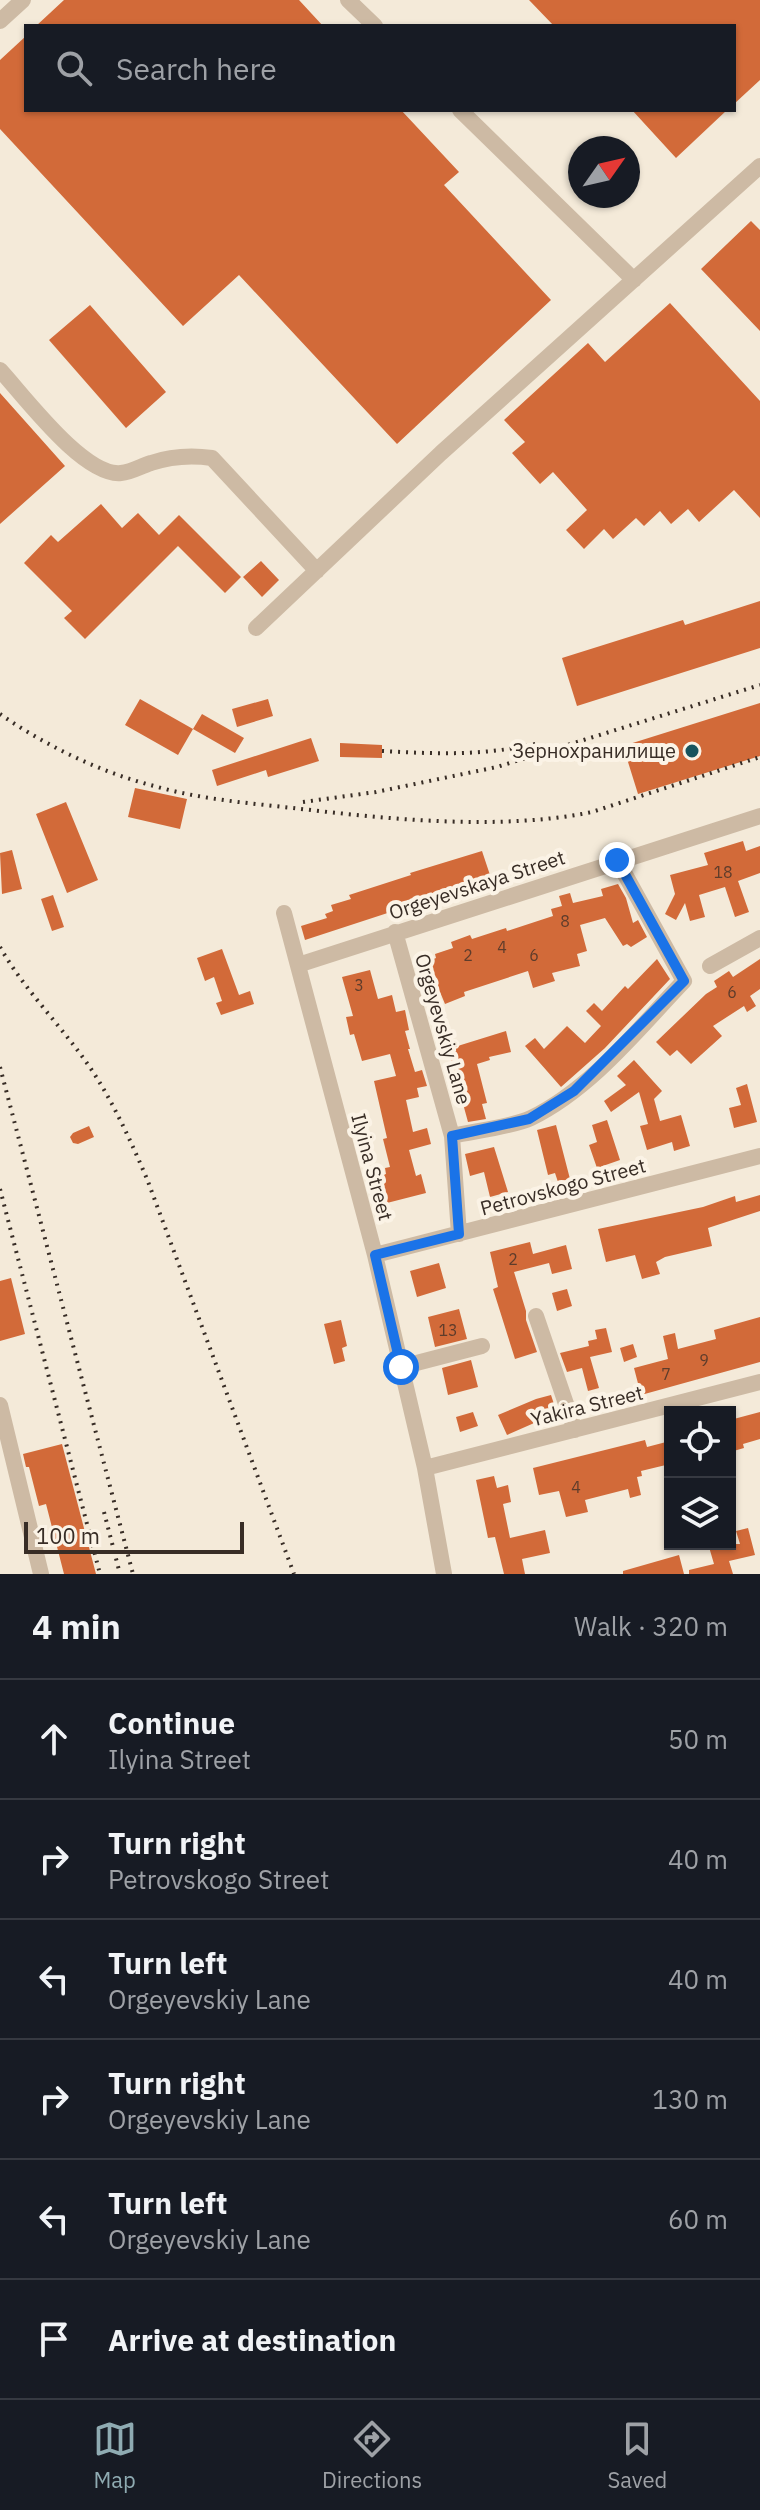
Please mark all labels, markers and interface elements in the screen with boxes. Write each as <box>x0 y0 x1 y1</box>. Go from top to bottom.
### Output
search box <box>24 24 736 112</box>
icon: search <box>52 46 96 90</box>
text: Search here <box>116 49 277 88</box>
north arrow <box>568 136 640 208</box>
place label: Зернохранилище <box>512 737 676 764</box>
marker: Зернохранилище <box>683 742 701 760</box>
route end <box>599 842 635 878</box>
street label: Orgeyevskaya Street <box>385 843 568 926</box>
house number: 18 <box>713 862 733 882</box>
house number: 8 <box>560 911 570 931</box>
house number: 4 <box>497 937 507 957</box>
house number: 2 <box>463 945 473 965</box>
house number: 6 <box>529 945 539 965</box>
street label: Orgeyevskiy Lane <box>409 950 478 1108</box>
house number: 3 <box>354 975 364 995</box>
house number: 6 <box>727 982 737 1002</box>
street label: Ilyina Street <box>345 1110 400 1223</box>
street label: Petrovskogo Street <box>477 1151 649 1222</box>
house number: 2 <box>508 1249 518 1269</box>
house number: 13 <box>438 1320 458 1340</box>
route start <box>383 1349 419 1385</box>
house number: 9 <box>699 1350 709 1370</box>
house number: 7 <box>661 1364 671 1384</box>
street label: Yakira Street <box>528 1379 646 1432</box>
map controls <box>664 1406 736 1550</box>
button: locate <box>664 1406 736 1478</box>
house number: 4 <box>571 1477 581 1497</box>
button: layers <box>664 1478 736 1550</box>
scale bar <box>24 1518 244 1554</box>
text: 100 m <box>36 1521 100 1550</box>
text: 4 min <box>32 1604 121 1648</box>
text: Walk · 320 m <box>574 1609 728 1643</box>
text: Continue <box>108 1703 235 1742</box>
icon: ahead <box>32 1717 76 1761</box>
text: 50 m <box>668 1722 728 1756</box>
text: Ilyina Street <box>108 1742 251 1776</box>
text: Turn right <box>108 1823 246 1862</box>
icon: right <box>32 1837 76 1881</box>
text: 40 m <box>668 1842 728 1876</box>
text: Petrovskogo Street <box>108 1862 329 1896</box>
text: Turn left <box>108 1943 227 1982</box>
icon: left <box>32 1957 76 2001</box>
text: 40 m <box>668 1962 728 1996</box>
text: Orgeyevskiy Lane <box>108 1982 311 2016</box>
text: Turn right <box>108 2063 246 2102</box>
icon: right <box>32 2077 76 2121</box>
text: 130 m <box>652 2082 728 2116</box>
text: Orgeyevskiy Lane <box>108 2102 311 2136</box>
text: Turn left <box>108 2183 227 2222</box>
icon: left <box>32 2197 76 2241</box>
text: 60 m <box>668 2202 728 2236</box>
text: Orgeyevskiy Lane <box>108 2222 311 2256</box>
icon: arrive <box>32 2317 76 2361</box>
text: Arrive at destination <box>108 2320 396 2359</box>
tab: Map <box>93 2417 137 2494</box>
tab: Directions <box>322 2417 422 2494</box>
tab: Saved <box>607 2417 667 2494</box>

